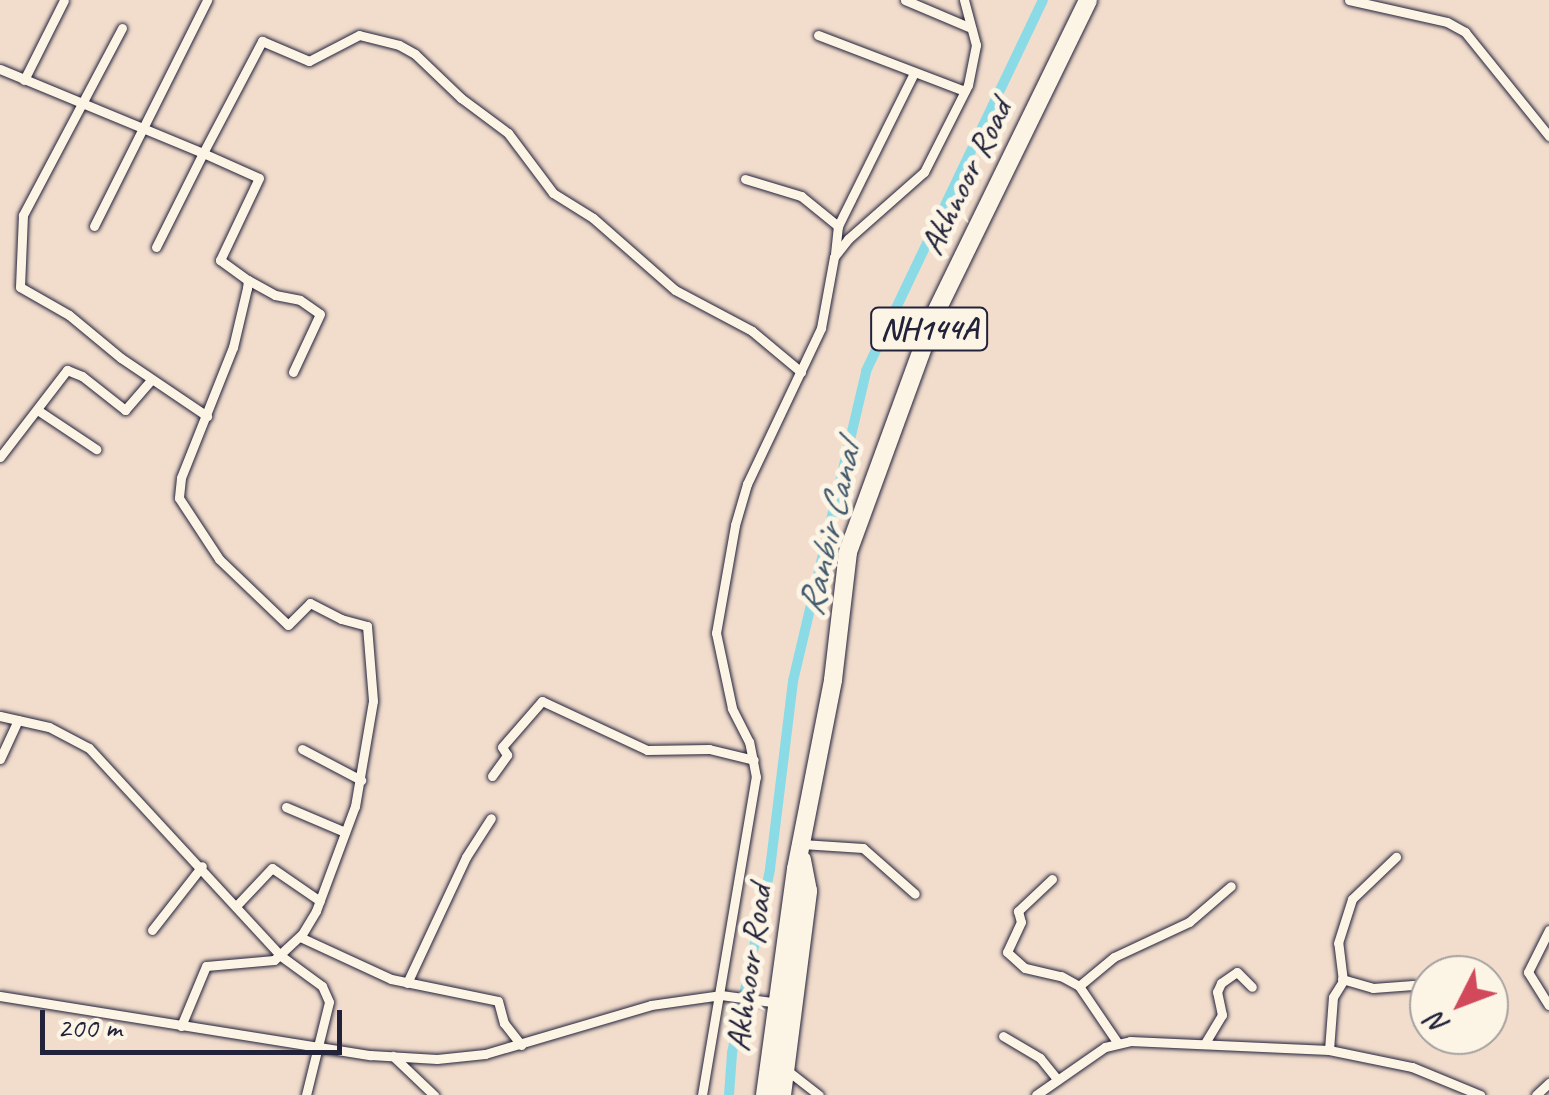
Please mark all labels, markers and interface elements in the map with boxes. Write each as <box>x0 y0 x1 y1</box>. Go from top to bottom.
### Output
street label: Akhnoor Road <box>911 93 1021 261</box>
road number: NH144A <box>869 302 989 356</box>
water label: Ranbir Canal <box>787 440 871 620</box>
street label: Akhnoor Road <box>717 883 781 1053</box>
north arrow <box>1409 955 1509 1055</box>
scale bar <box>45 990 348 1052</box>
text: N <box>1419 1006 1457 1042</box>
text: 200 m <box>57 1008 122 1046</box>

